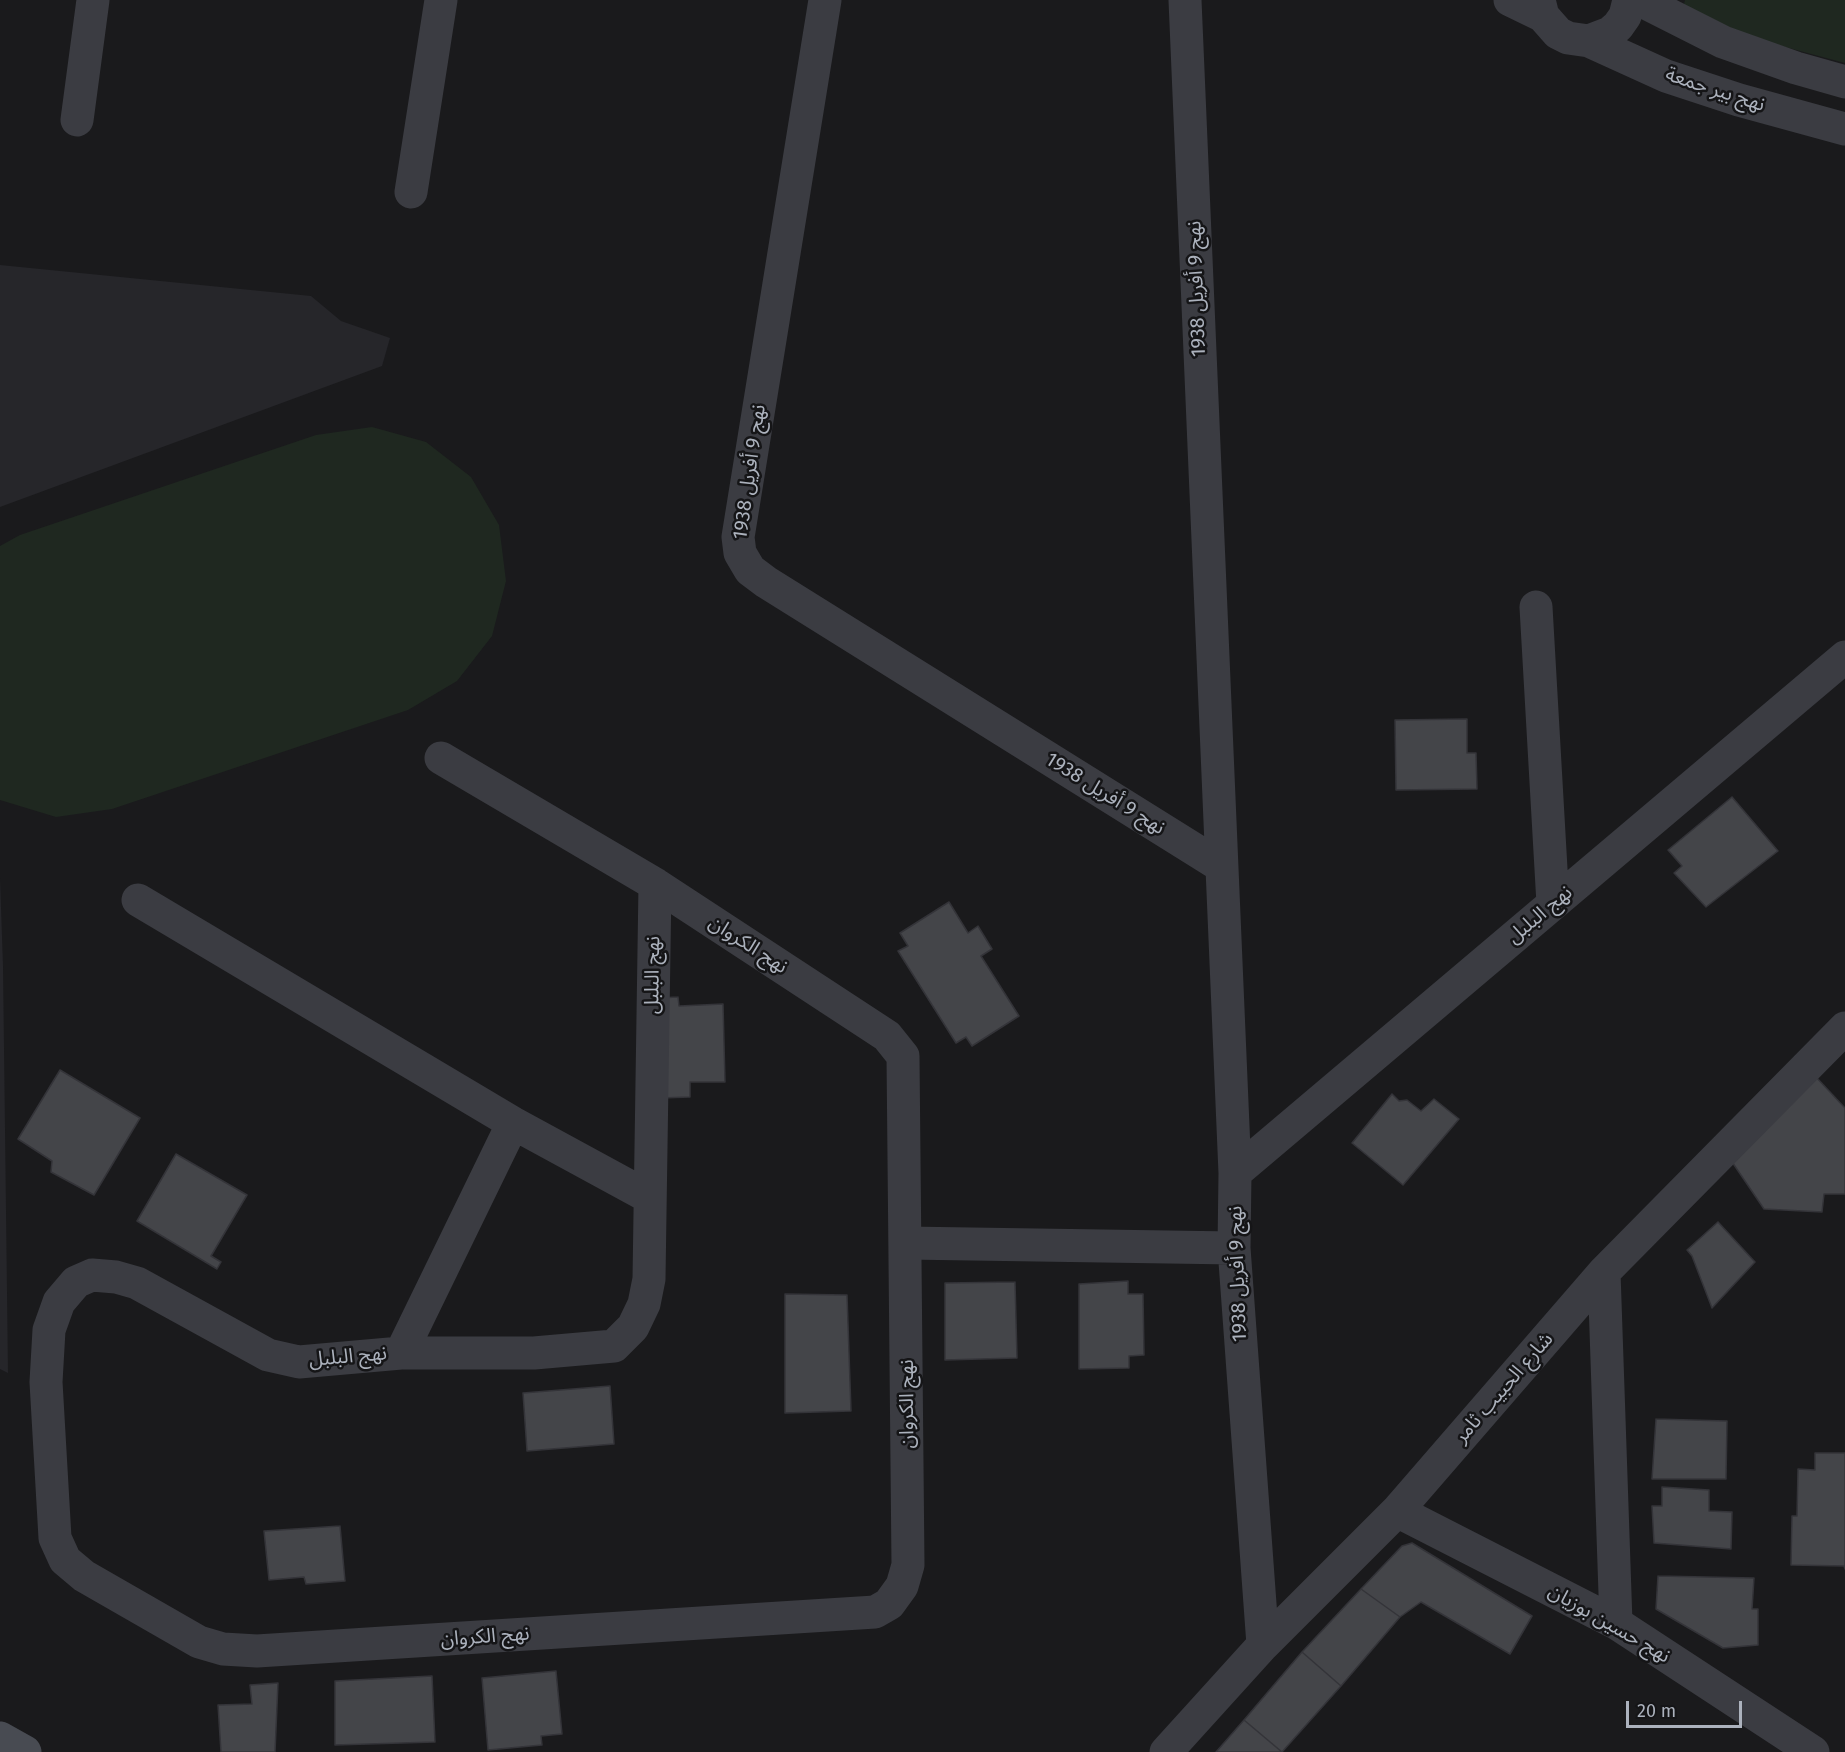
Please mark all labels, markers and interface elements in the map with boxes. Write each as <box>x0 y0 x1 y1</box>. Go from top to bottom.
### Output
street label: نهج بير جمعة <box>1662 63 1768 117</box>
street label: نهج 9 أفريل 1938 <box>1183 221 1211 357</box>
street label: نهج 9 أفريل 1938 <box>729 403 771 541</box>
street label: نهج 9 أفريل 1938 <box>1041 748 1169 840</box>
street label: نهج البلبل <box>1502 881 1578 949</box>
street label: نهج الكروان <box>704 911 792 979</box>
street label: نهج البلبل <box>640 936 666 1014</box>
street label: نهج 9 أفريل 1938 <box>1224 1206 1252 1342</box>
street label: شارع الحبيب ثامر <box>1449 1328 1559 1448</box>
street label: نهج البلبل <box>308 1342 388 1372</box>
street label: نهج الكروان <box>895 1359 919 1449</box>
street label: نهج حسين بوزيان <box>1544 1579 1674 1669</box>
street label: نهج الكروان <box>440 1622 530 1652</box>
scale bar <box>1629 1689 1744 1727</box>
text: 20 m <box>1637 1700 1676 1722</box>

